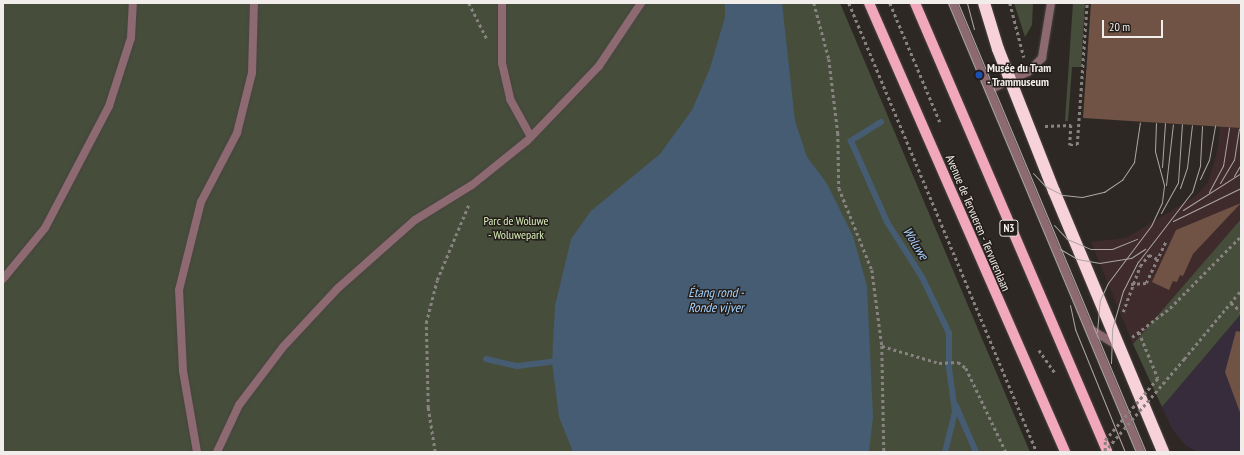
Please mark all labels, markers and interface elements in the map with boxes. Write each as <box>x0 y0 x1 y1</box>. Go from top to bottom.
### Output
scale bar <box>1104 12 1165 38</box>
text: 20 m <box>1109 19 1130 34</box>
place label: Musée du Tram - Trammuseum <box>987 61 1051 89</box>
marker: Musée du Tram - Trammuseum <box>974 70 984 80</box>
street label: Avenue de Tervueren - Tervurenlaan <box>942 152 1014 294</box>
park label: Parc de Woluwe - Woluwepark <box>483 214 549 242</box>
road number: N3 <box>999 219 1019 237</box>
water label: Woluwe <box>899 225 931 263</box>
water label: Étang rond - Ronde vijver <box>688 286 744 317</box>

